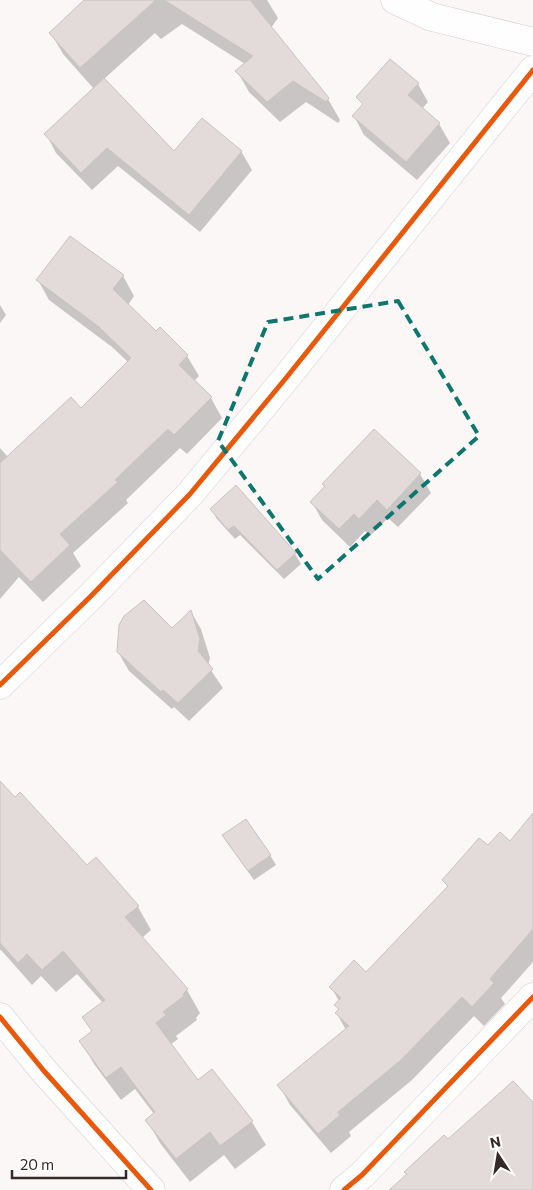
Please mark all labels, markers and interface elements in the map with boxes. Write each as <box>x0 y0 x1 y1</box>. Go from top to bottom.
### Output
north arrow <box>473 1130 523 1180</box>
text: N <box>488 1132 502 1151</box>
scale bar <box>12 1148 126 1180</box>
text: 20 m <box>20 1155 54 1173</box>

